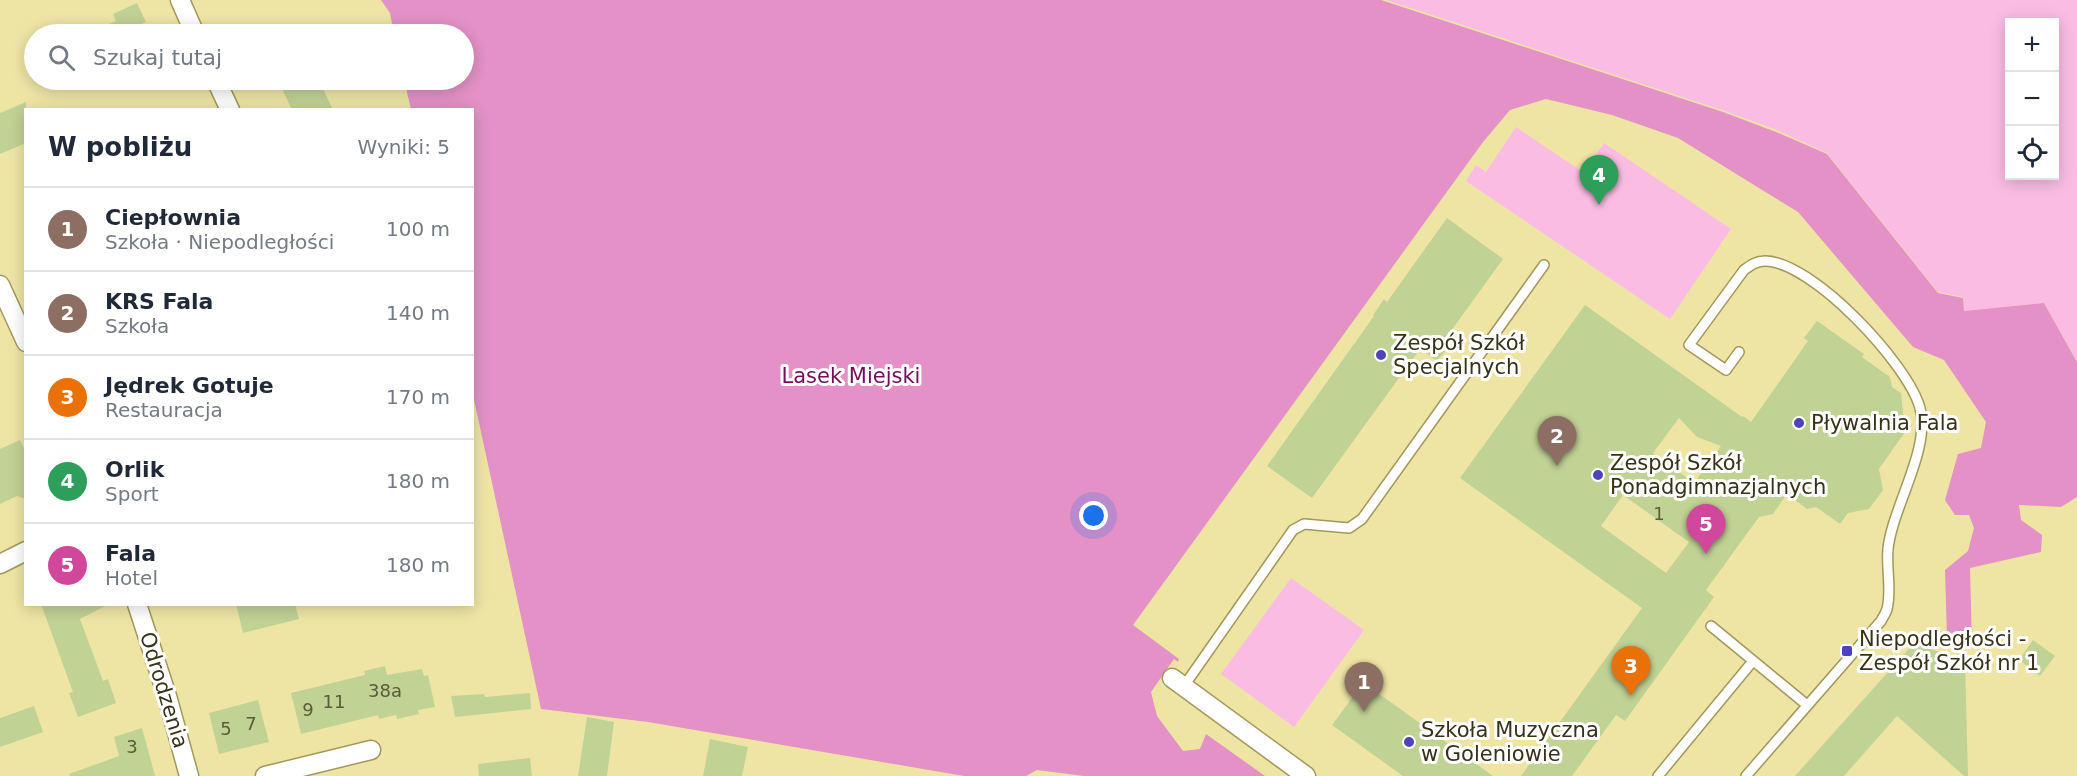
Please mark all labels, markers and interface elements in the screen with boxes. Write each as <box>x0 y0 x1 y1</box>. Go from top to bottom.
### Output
map controls <box>2005 18 2059 180</box>
button: + <box>2005 18 2059 72</box>
search box <box>24 24 474 90</box>
icon: search <box>45 41 78 74</box>
text: Szukaj tutaj <box>93 45 222 70</box>
button: − <box>2005 72 2059 126</box>
button: locate <box>2005 126 2059 180</box>
text: W pobliżu <box>48 132 192 162</box>
text: Wyniki: 5 <box>358 135 450 159</box>
pin: 4 <box>1580 156 1618 205</box>
text: Ciepłownia <box>105 205 241 230</box>
text: 1 <box>61 217 74 241</box>
text: 100 m <box>386 217 450 241</box>
text: Szkoła · Niepodległości <box>105 230 334 254</box>
text: KRS Fala <box>105 289 213 314</box>
text: 2 <box>61 301 74 325</box>
text: 140 m <box>386 301 450 325</box>
text: Szkoła <box>105 314 169 338</box>
place label: Zespół Szkół Specjalnych <box>1393 331 1525 379</box>
marker: Zespół Szkół Specjalnych <box>1374 348 1388 362</box>
park label: Lasek Miejski <box>782 364 920 388</box>
text: Jędrek Gotuje <box>105 373 274 398</box>
text: 3 <box>61 385 74 409</box>
text: 170 m <box>386 385 450 409</box>
text: Restauracja <box>105 398 223 422</box>
place label: Pływalnia Fala <box>1811 411 1958 435</box>
pin: 2 <box>1538 416 1576 466</box>
marker: Pływalnia Fala <box>1792 416 1806 430</box>
place label: Zespół Szkół Ponadgimnazjalnych <box>1610 451 1826 499</box>
text: Orlik <box>105 457 164 482</box>
marker: Zespół Szkół Ponadgimnazjalnych <box>1591 468 1605 482</box>
text: 4 <box>61 469 74 493</box>
text: 180 m <box>386 469 450 493</box>
text: Sport <box>105 482 159 506</box>
your location <box>1079 501 1108 530</box>
house number: 1 <box>1653 503 1665 524</box>
pin: 5 <box>1686 504 1726 554</box>
text: Fala <box>105 541 156 566</box>
text: 5 <box>61 553 74 577</box>
text: 180 m <box>386 553 450 577</box>
text: Hotel <box>105 566 158 590</box>
place label: Niepodległości - Zespół Szkół nr 1 <box>1859 627 2039 675</box>
street label: Odrodzenia <box>135 629 193 751</box>
marker: Niepodległości - Zespół Szkół nr 1 <box>1840 644 1854 658</box>
pin: 3 <box>1612 646 1650 696</box>
pin: 1 <box>1344 662 1384 712</box>
house number: 38a <box>368 680 402 701</box>
house number: 11 <box>323 691 345 712</box>
house number: 9 <box>302 699 314 720</box>
house number: 7 <box>245 713 257 734</box>
house number: 5 <box>220 718 232 739</box>
place label: Szkoła Muzyczna w Goleniowie <box>1421 718 1599 766</box>
marker: Szkoła Muzyczna w Goleniowie <box>1402 735 1416 749</box>
house number: 3 <box>126 736 138 757</box>

